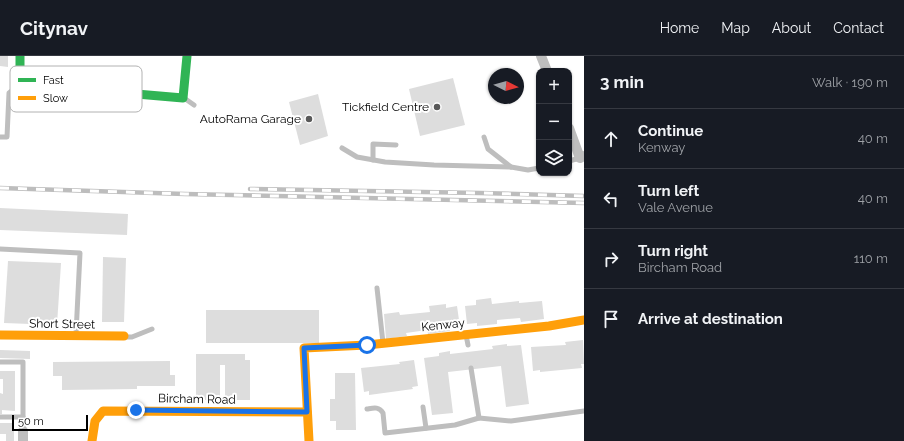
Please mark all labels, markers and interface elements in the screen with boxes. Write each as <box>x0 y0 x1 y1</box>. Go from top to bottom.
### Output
text: Citynav <box>20 17 88 39</box>
text: Home <box>660 20 699 36</box>
text: Map <box>721 20 750 36</box>
text: About <box>772 20 811 36</box>
text: Contact <box>833 20 884 36</box>
legend <box>10 66 142 112</box>
north arrow <box>488 68 524 104</box>
map controls <box>536 68 572 176</box>
button: + <box>536 68 572 104</box>
text: 3 min <box>600 72 644 92</box>
text: Fast <box>43 74 64 87</box>
text: Walk · 190 m <box>812 75 888 90</box>
text: Slow <box>43 92 68 105</box>
place label: Tickfield Centre <box>342 100 429 114</box>
marker: Tickfield Centre <box>432 102 442 112</box>
button: − <box>536 104 572 140</box>
place label: AutoRama Garage <box>200 112 301 126</box>
marker: AutoRama Garage <box>304 114 314 124</box>
text: Continue <box>638 122 703 140</box>
icon: ahead <box>600 128 622 150</box>
text: 40 m <box>858 131 888 146</box>
button: layers <box>536 140 572 176</box>
text: Kenway <box>638 140 685 155</box>
text: Turn left <box>638 182 699 200</box>
icon: left <box>600 188 622 210</box>
text: 40 m <box>858 191 888 206</box>
text: Vale Avenue <box>638 200 713 215</box>
text: Turn right <box>638 242 708 260</box>
icon: right <box>600 248 622 270</box>
text: 110 m <box>854 251 888 266</box>
text: Bircham Road <box>638 260 722 275</box>
icon: arrive <box>600 308 622 330</box>
text: Arrive at destination <box>638 310 783 328</box>
street label: Short Street <box>29 316 95 332</box>
street label: Kenway <box>421 316 466 334</box>
route start <box>358 336 376 354</box>
street label: Bircham Road <box>158 391 236 407</box>
route end <box>127 401 145 419</box>
scale bar <box>12 413 88 432</box>
text: 50 m <box>18 415 44 428</box>

